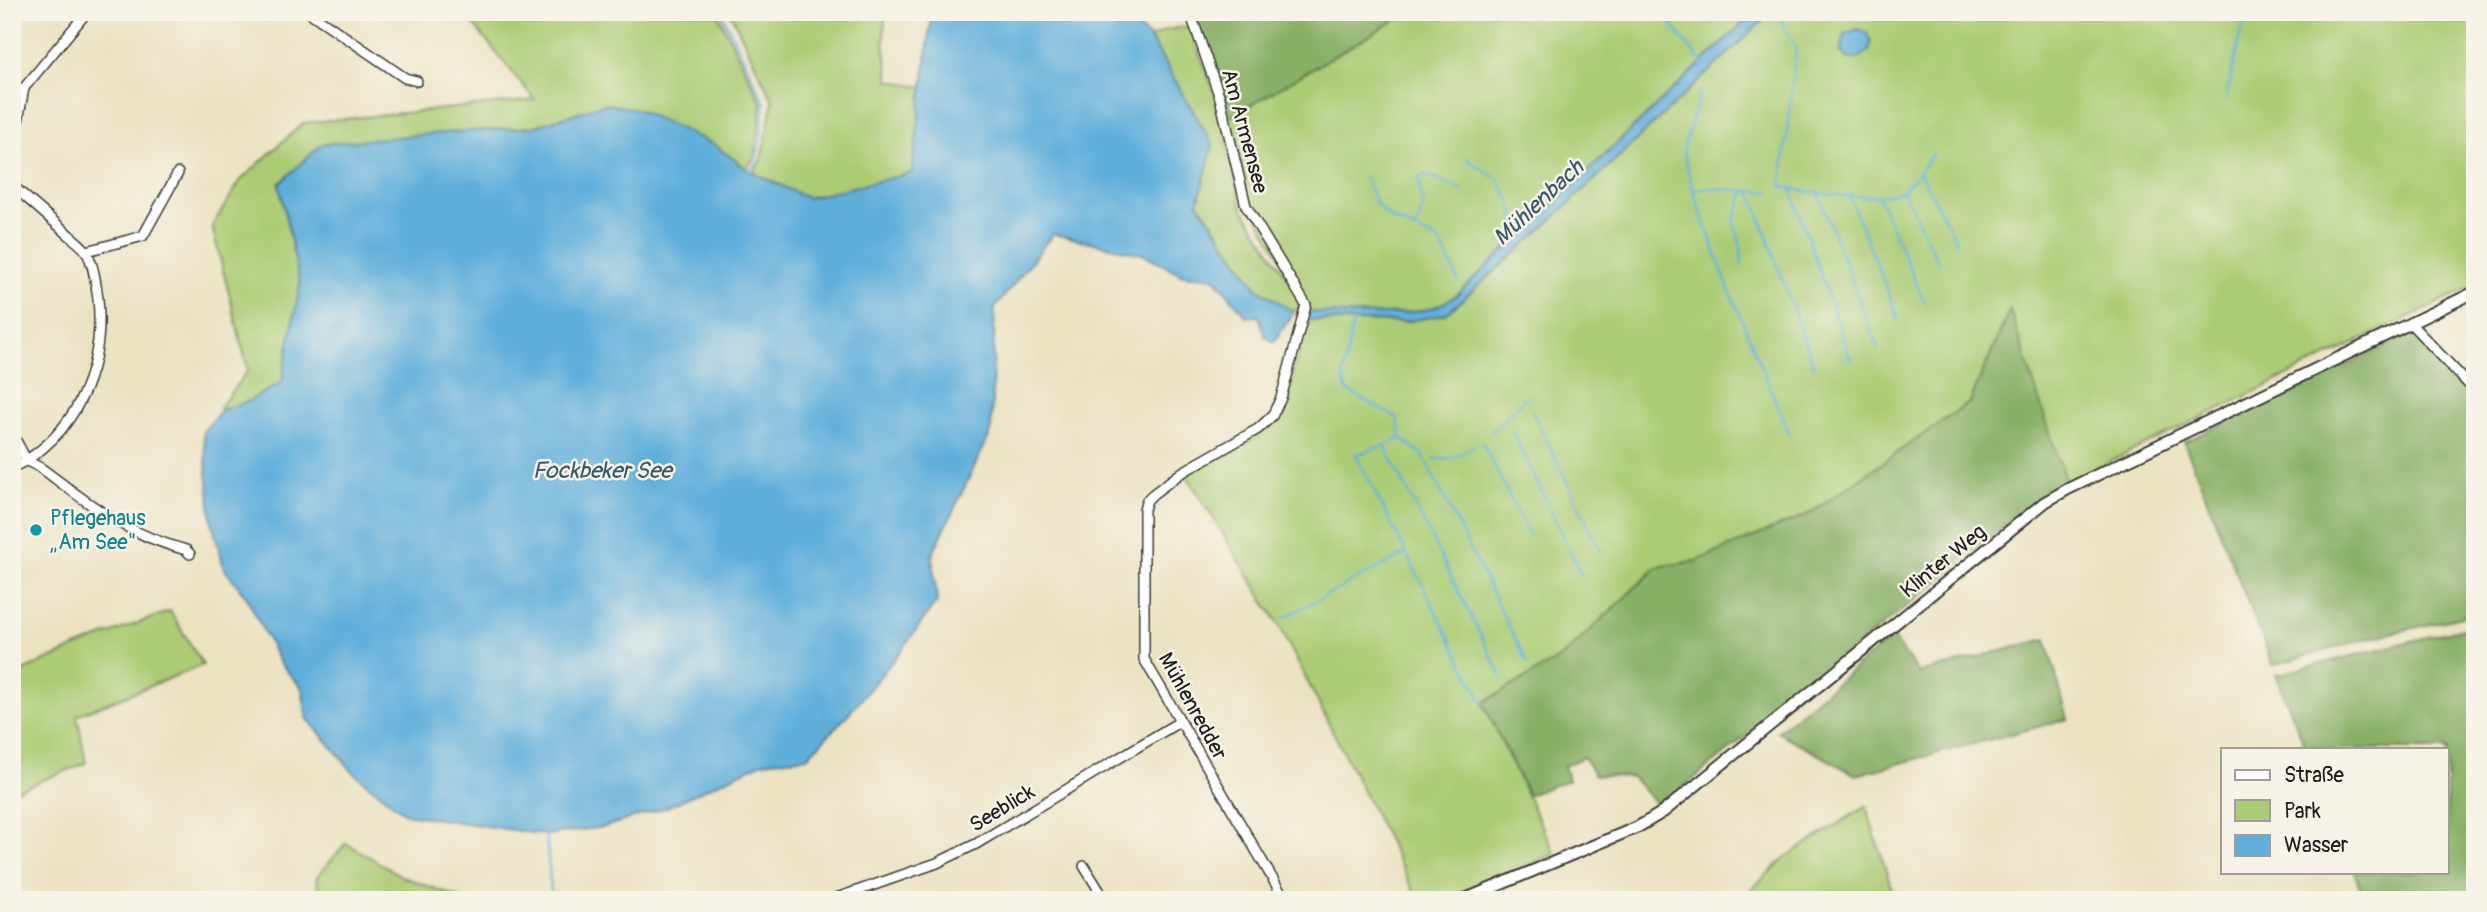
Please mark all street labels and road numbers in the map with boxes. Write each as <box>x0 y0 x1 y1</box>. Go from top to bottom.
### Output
street label: Am Armensee <box>1215 66 1274 197</box>
street label: Klinter Weg <box>1895 519 1992 604</box>
street label: Mühlenredder <box>1152 648 1233 765</box>
street label: Seeblick <box>965 778 1040 838</box>

